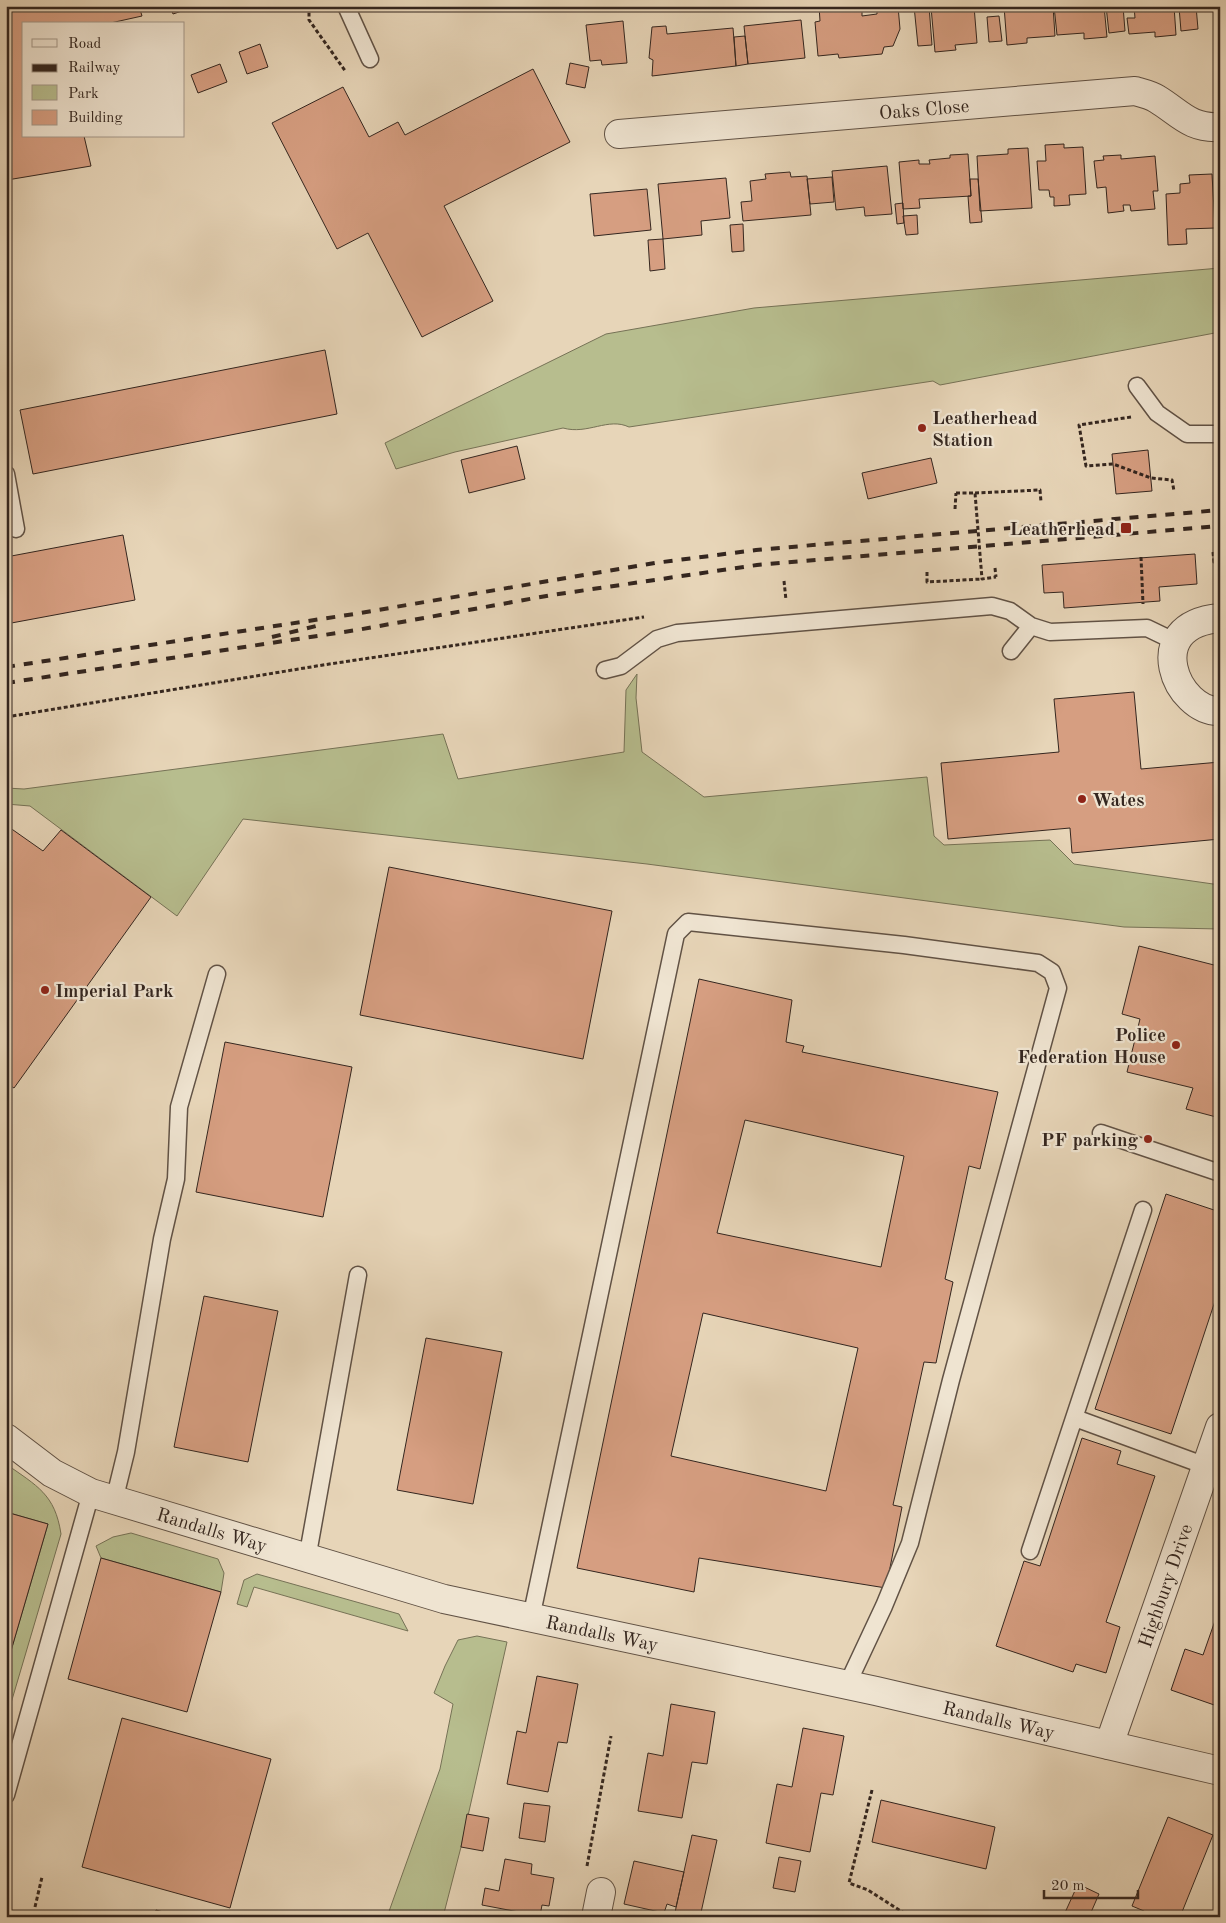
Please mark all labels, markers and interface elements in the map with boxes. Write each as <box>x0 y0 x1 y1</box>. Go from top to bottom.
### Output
legend <box>22 22 185 138</box>
text: Road <box>68 37 102 52</box>
text: Railway <box>68 61 121 76</box>
text: Park <box>68 87 99 102</box>
street label: Oaks Close <box>878 98 970 124</box>
text: Building <box>68 111 123 126</box>
place label: Leatherhead Station <box>932 410 1038 451</box>
marker: Leatherhead Station <box>916 422 928 434</box>
place label: Leatherhead <box>1009 521 1115 540</box>
marker: Leatherhead <box>1119 521 1133 535</box>
place label: Wates <box>1092 792 1144 811</box>
marker: Wates <box>1076 793 1088 805</box>
place label: Imperial Park <box>55 983 174 1002</box>
marker: Imperial Park <box>39 984 51 996</box>
place label: Police Federation House <box>1017 1027 1166 1068</box>
marker: Police Federation House <box>1170 1039 1182 1051</box>
place label: PF parking <box>1041 1132 1138 1151</box>
marker: PF parking <box>1142 1133 1154 1145</box>
street label: Randalls Way <box>154 1506 269 1557</box>
street label: Highbury Drive <box>1137 1522 1197 1651</box>
street label: Randalls Way <box>544 1614 660 1656</box>
street label: Randalls Way <box>940 1700 1056 1744</box>
scale bar <box>1044 1868 1137 1900</box>
text: 20 m <box>1051 1879 1085 1894</box>

